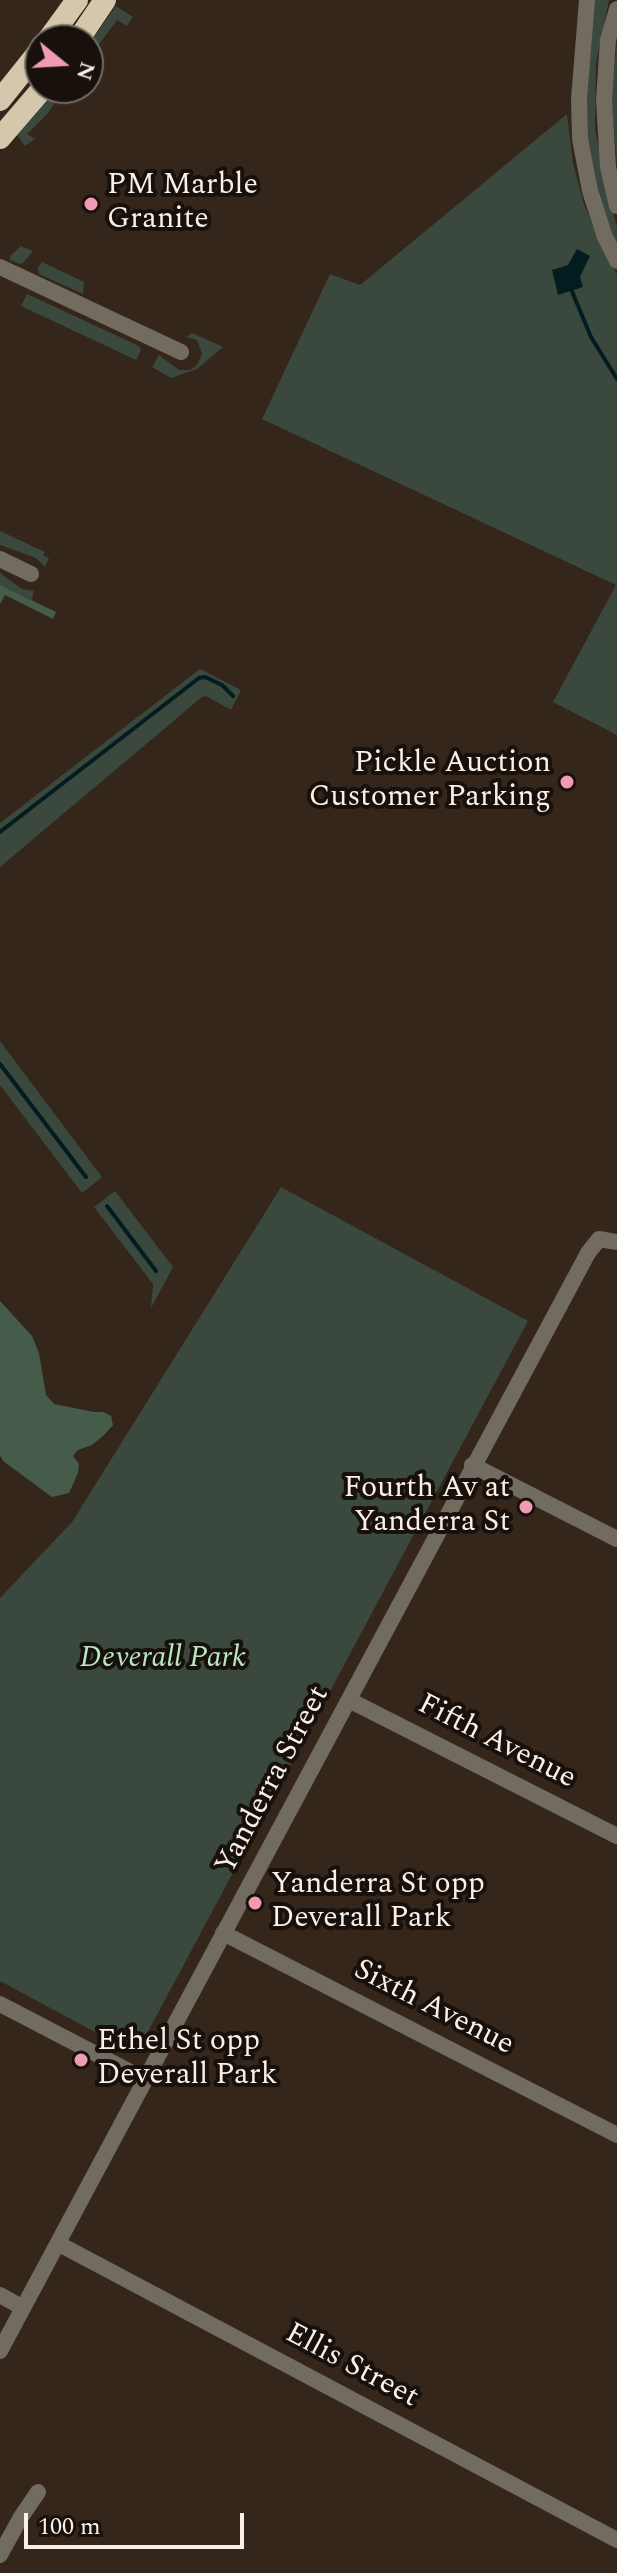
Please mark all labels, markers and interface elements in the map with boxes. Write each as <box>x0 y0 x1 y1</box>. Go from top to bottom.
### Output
north arrow <box>24 24 104 104</box>
text: N <box>67 57 104 85</box>
place label: PM Marble Granite <box>107 169 258 240</box>
marker: PM Marble Granite <box>82 195 100 213</box>
place label: Pickle Auction Customer Parking <box>309 747 551 818</box>
marker: Pickle Auction Customer Parking <box>558 773 576 791</box>
place label: Fourth Av at Yanderra St <box>343 1472 510 1542</box>
marker: Fourth Av at Yanderra St <box>517 1498 535 1516</box>
park label: Deverall Park <box>80 1642 246 1678</box>
street label: Yanderra Street <box>209 1681 339 1881</box>
street label: Fifth Avenue <box>411 1688 581 1798</box>
place label: Yanderra St opp Deverall Park <box>271 1868 485 1938</box>
marker: Yanderra St opp Deverall Park <box>246 1894 264 1912</box>
street label: Sixth Avenue <box>347 1953 519 2065</box>
place label: Ethel St opp Deverall Park <box>97 2025 277 2096</box>
marker: Ethel St opp Deverall Park <box>72 2051 90 2069</box>
street label: Ellis Street <box>278 2317 424 2417</box>
scale bar <box>28 2497 248 2547</box>
text: 100 m <box>38 2509 101 2545</box>

